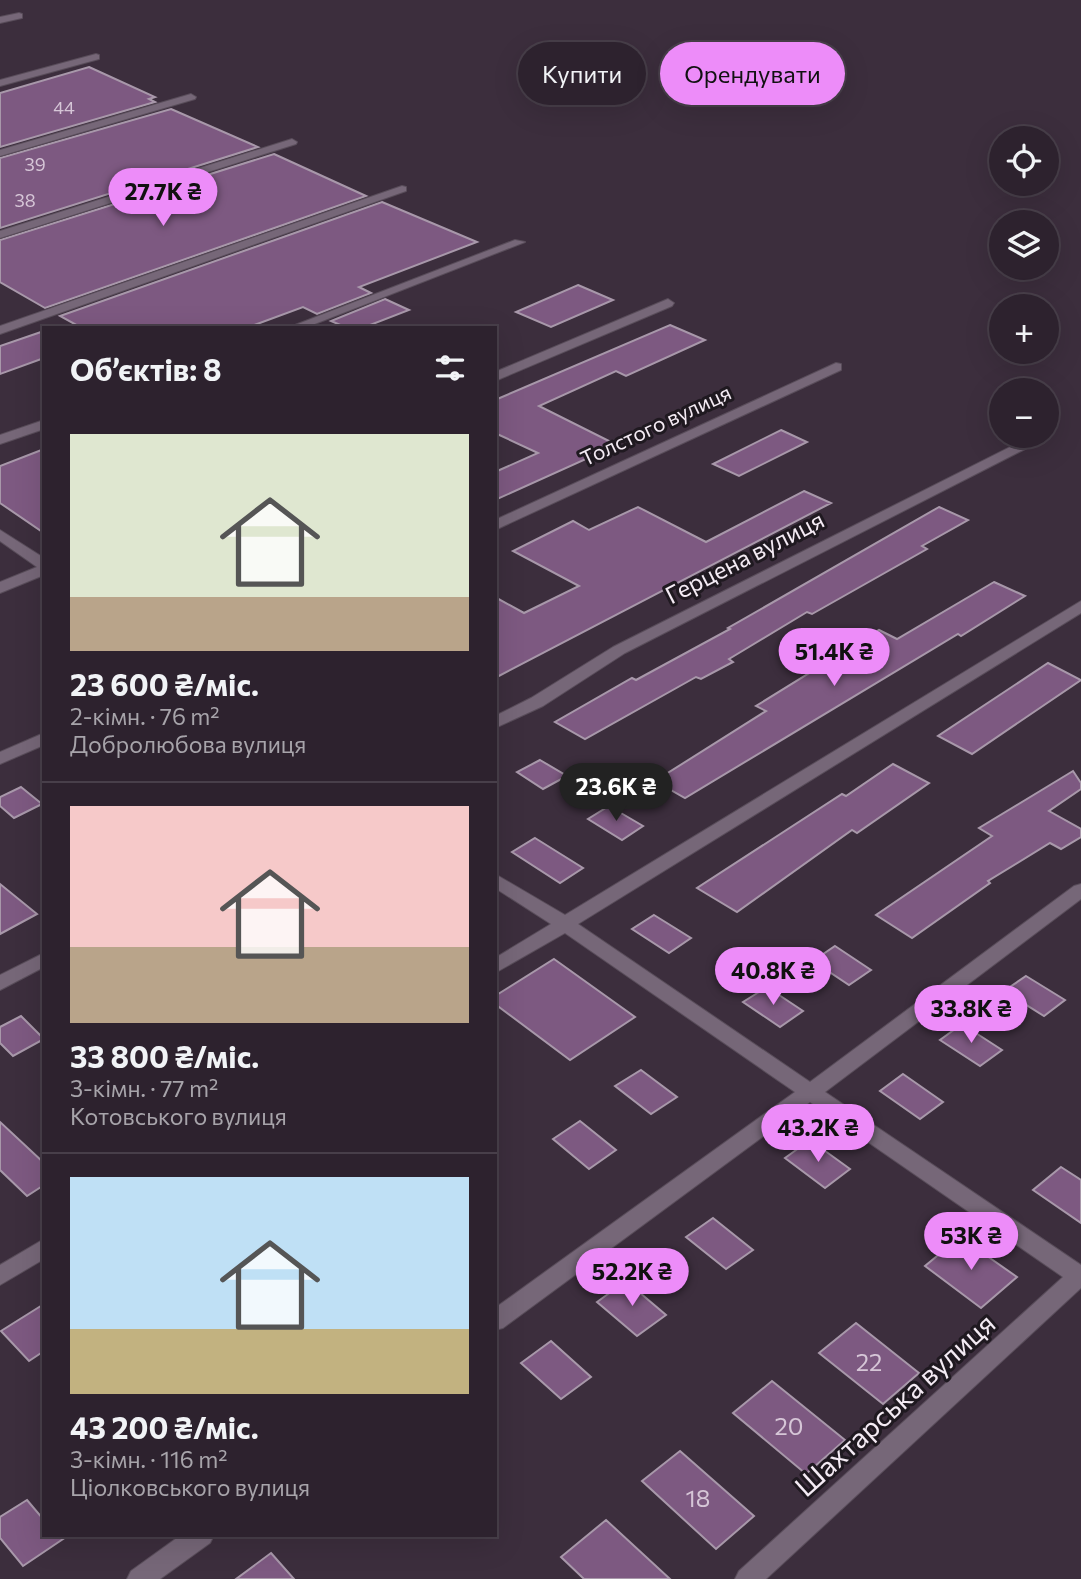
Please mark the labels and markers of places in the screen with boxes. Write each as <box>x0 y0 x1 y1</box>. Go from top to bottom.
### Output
pin: 27.7K ₴ <box>98 168 228 228</box>
pin: 51.4K ₴ <box>769 628 899 688</box>
pin: 23.6K ₴ <box>551 764 681 823</box>
pin: 40.8K ₴ <box>708 948 838 1007</box>
pin: 33.8K ₴ <box>906 986 1036 1045</box>
pin: 43.2K ₴ <box>753 1104 883 1164</box>
pin: 53K ₴ <box>922 1212 1020 1272</box>
pin: 52.2K ₴ <box>567 1248 697 1308</box>

